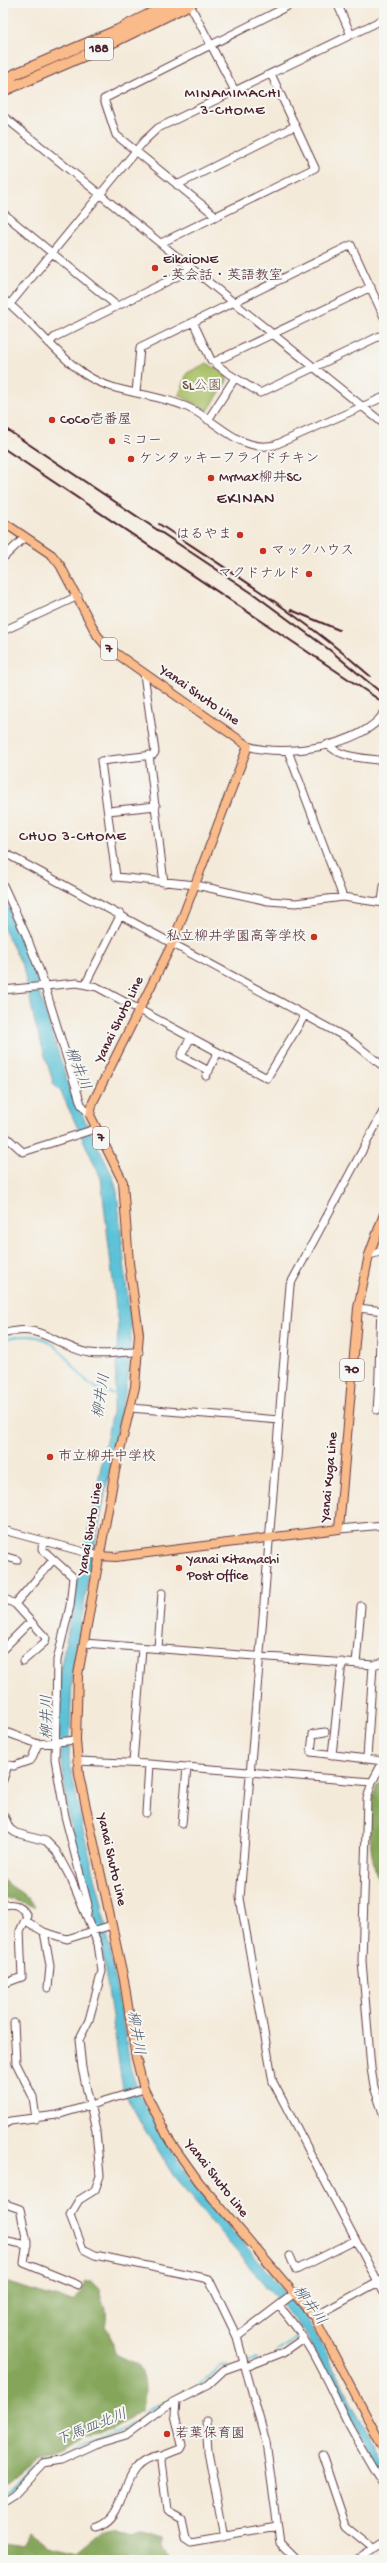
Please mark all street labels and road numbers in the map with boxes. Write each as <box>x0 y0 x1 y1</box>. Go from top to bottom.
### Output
road number: 188 <box>85 38 113 60</box>
road number: 7 <box>101 638 117 660</box>
street label: Yanai Shuto Line <box>154 661 243 730</box>
street label: Yanai Shuto Line <box>91 973 149 1068</box>
road number: 7 <box>93 1127 109 1149</box>
road number: 70 <box>340 1359 364 1381</box>
street label: Yanai Kuga Line <box>317 1430 342 1525</box>
street label: Yanai Shuto Line <box>74 1480 108 1579</box>
street label: Yanai Shuto Line <box>92 1810 130 1908</box>
street label: Yanai Shuto Line <box>179 2135 252 2222</box>

